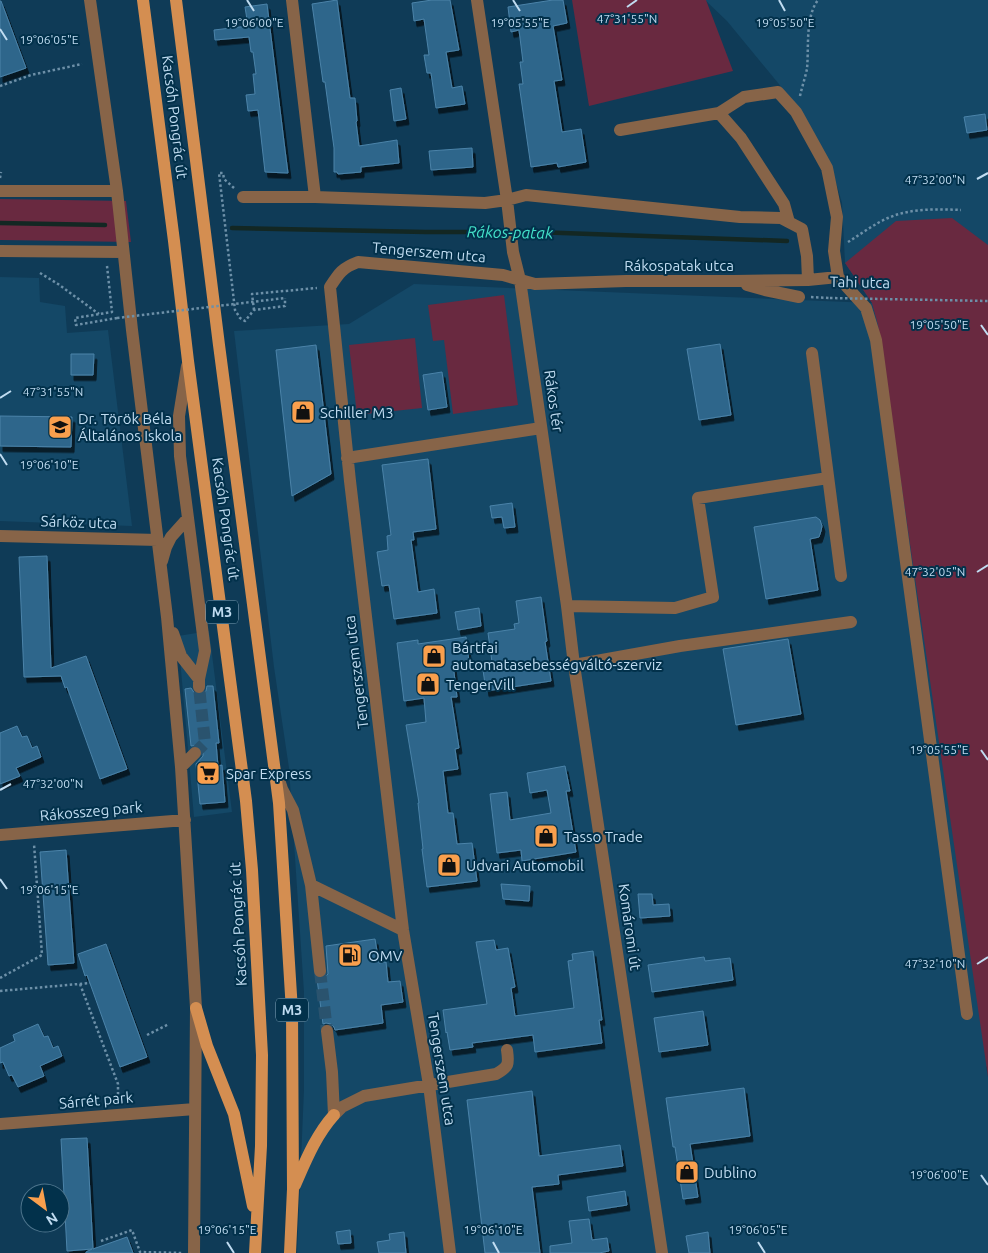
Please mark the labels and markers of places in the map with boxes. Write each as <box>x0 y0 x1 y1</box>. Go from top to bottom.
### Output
shop icon: Schiller M3 <box>290 399 316 425</box>
place label: Schiller M3 <box>320 404 394 421</box>
place label: Dr. Török Béla Általános Iskola <box>78 410 182 444</box>
school or university icon: Dr. Török Béla Általános Iskola <box>47 414 73 440</box>
place label: Bártfai automatasebességváltó-szerviz <box>452 639 662 673</box>
shop icon: Bártfai automatasebességváltó-szerviz <box>421 643 447 669</box>
shop icon: TengerVill <box>415 671 441 697</box>
place label: TengerVill <box>446 676 515 693</box>
supermarket icon: Spar Express <box>195 760 221 786</box>
place label: Spar Express <box>226 765 311 782</box>
shop icon: Tasso Trade <box>533 823 559 849</box>
place label: Tasso Trade <box>564 828 643 845</box>
shop icon: Udvari Automobil <box>436 852 462 878</box>
place label: Udvari Automobil <box>466 857 584 874</box>
fuel station icon: OMV <box>337 942 363 968</box>
place label: OMV <box>368 947 403 964</box>
shop icon: Dublino <box>674 1159 700 1185</box>
place label: Dublino <box>704 1164 757 1181</box>

